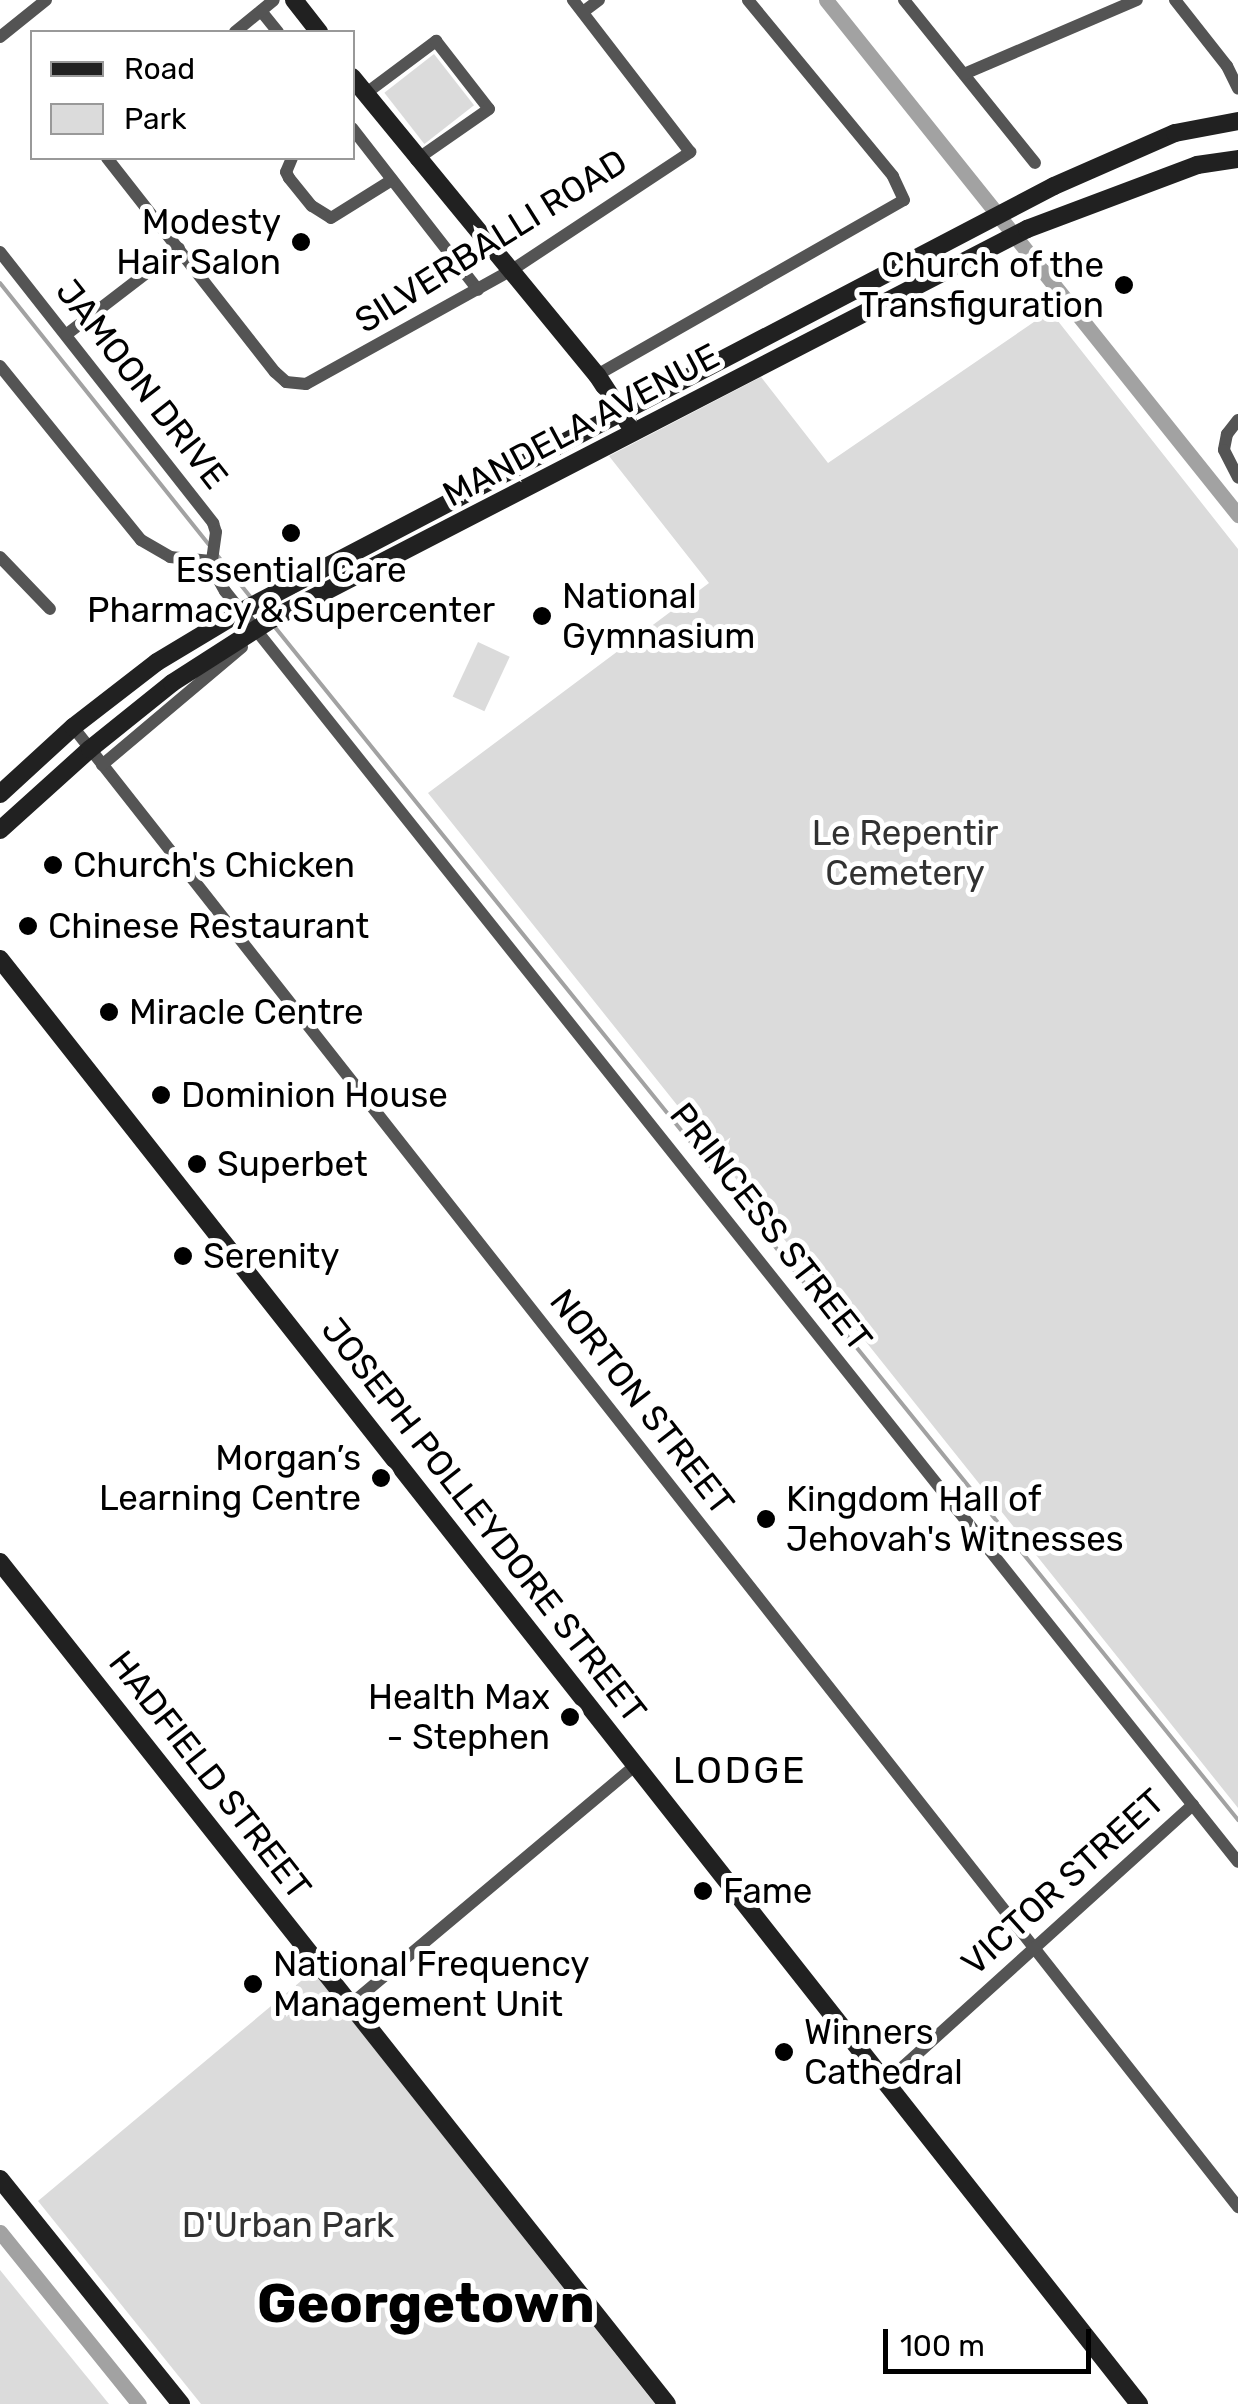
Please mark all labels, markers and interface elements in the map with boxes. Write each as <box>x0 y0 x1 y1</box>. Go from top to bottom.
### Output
legend <box>30 30 355 160</box>
text: Road <box>124 51 195 87</box>
text: Park <box>124 101 186 137</box>
street label: SILVERBALLI ROAD <box>347 140 635 342</box>
place label: Modesty Hair Salon <box>115 201 281 283</box>
marker: Modesty Hair Salon <box>290 231 312 253</box>
place label: Church of the Transfiguration <box>858 244 1104 326</box>
street label: JAMOON DRIVE <box>47 271 237 497</box>
marker: Church of the Transfiguration <box>1113 274 1135 296</box>
street label: MANDELA AVENUE <box>435 334 727 516</box>
marker: Essential Care Pharmacy & Supercenter <box>280 522 302 544</box>
place label: Essential Care Pharmacy & Supercenter <box>86 549 496 631</box>
place label: National Gymnasium <box>562 575 755 657</box>
marker: National Gymnasium <box>531 605 553 627</box>
park label: Le Repentir Cemetery <box>812 812 998 894</box>
place label: Church's Chicken <box>73 844 355 886</box>
marker: Church's Chicken <box>42 854 64 876</box>
place label: Chinese Restaurant <box>48 905 369 947</box>
marker: Chinese Restaurant <box>17 915 39 937</box>
place label: Miracle Centre <box>129 991 364 1033</box>
marker: Miracle Centre <box>98 1001 120 1023</box>
place label: Dominion House <box>181 1074 448 1116</box>
marker: Dominion House <box>150 1084 172 1106</box>
street label: PRINCESS STREET <box>661 1095 881 1359</box>
place label: Superbet <box>217 1143 368 1185</box>
marker: Superbet <box>186 1153 208 1175</box>
place label: Serenity <box>203 1235 340 1277</box>
marker: Serenity <box>172 1245 194 1267</box>
street label: NORTON STREET <box>541 1281 743 1523</box>
street label: JOSEPH POLLEYDORE STREET <box>313 1309 655 1731</box>
place label: Morgan’s Learning Centre <box>99 1437 361 1519</box>
marker: Morgan’s Learning Centre <box>370 1467 392 1489</box>
place label: Kingdom Hall of Jehovah's Witnesses <box>786 1478 1124 1560</box>
marker: Kingdom Hall of Jehovah's Witnesses <box>755 1508 777 1530</box>
street label: HADFIELD STREET <box>100 1642 320 1908</box>
place label: Health Max - Stephen <box>368 1676 550 1758</box>
marker: Health Max - Stephen <box>559 1706 581 1728</box>
district label: LODGE <box>673 1748 807 1794</box>
street label: VICTOR STREET <box>953 1780 1173 1984</box>
place label: Fame <box>723 1870 812 1912</box>
marker: Fame <box>692 1880 714 1902</box>
place label: National Frequency Management Unit <box>273 1943 590 2025</box>
marker: National Frequency Management Unit <box>242 1973 264 1995</box>
place label: Winners Cathedral <box>804 2011 963 2093</box>
marker: Winners Cathedral <box>773 2041 795 2063</box>
park label: D'Urban Park <box>182 2204 394 2246</box>
district label: Georgetown <box>257 2271 595 2337</box>
scale bar <box>888 2309 1096 2371</box>
text: 100 m <box>900 2328 985 2364</box>

